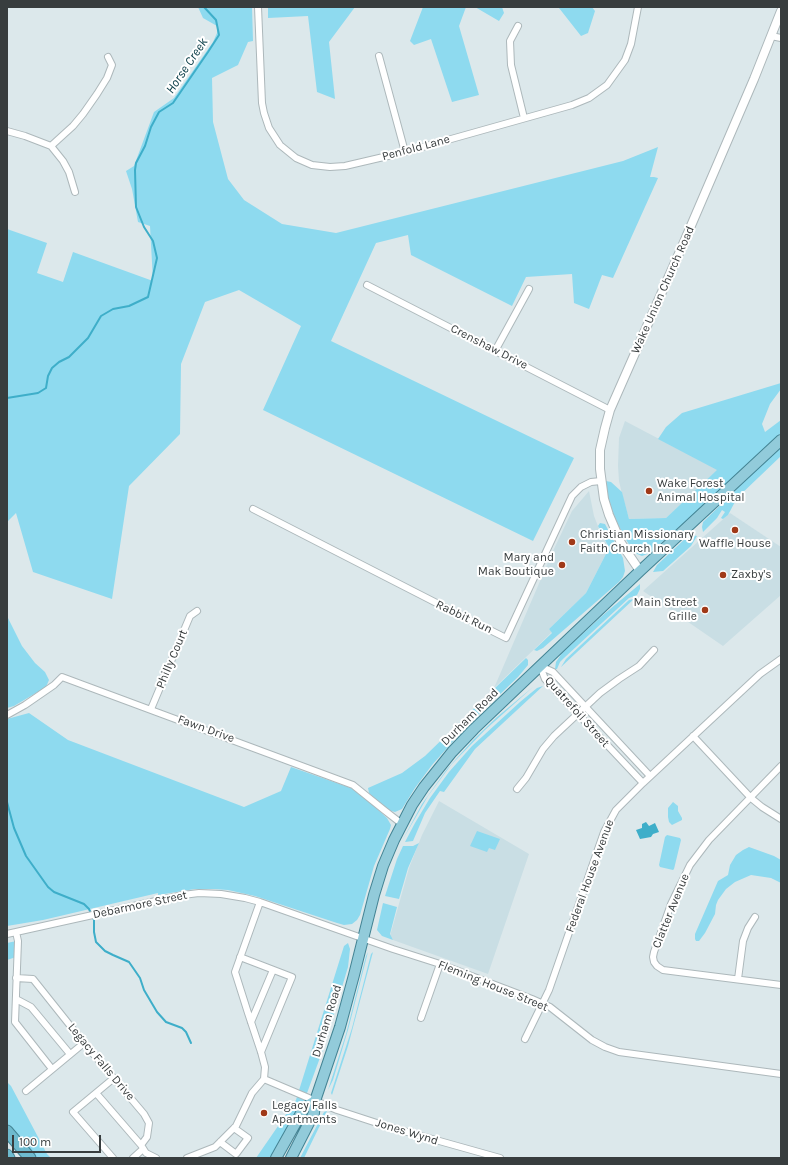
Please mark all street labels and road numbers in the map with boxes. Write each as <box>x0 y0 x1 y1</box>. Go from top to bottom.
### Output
street label: Penfold Lane <box>380 132 452 164</box>
street label: Wake Union Church Road <box>628 224 698 356</box>
street label: Crenshaw Drive <box>448 321 530 373</box>
street label: Rabbit Run <box>433 597 495 637</box>
street label: Philly Court <box>153 627 191 691</box>
street label: Quatrefoil Street <box>542 674 612 750</box>
street label: Durham Road <box>438 685 502 749</box>
street label: Fawn Drive <box>176 712 236 746</box>
street label: Federal House Avenue <box>563 818 617 934</box>
street label: Clatter Avenue <box>649 872 693 950</box>
street label: Debarmore Street <box>91 888 189 922</box>
street label: Fleming House Street <box>436 957 550 1015</box>
street label: Durham Road <box>309 983 345 1059</box>
street label: Legacy Falls Drive <box>65 1020 137 1104</box>
street label: Jones Wynd <box>374 1116 440 1148</box>

